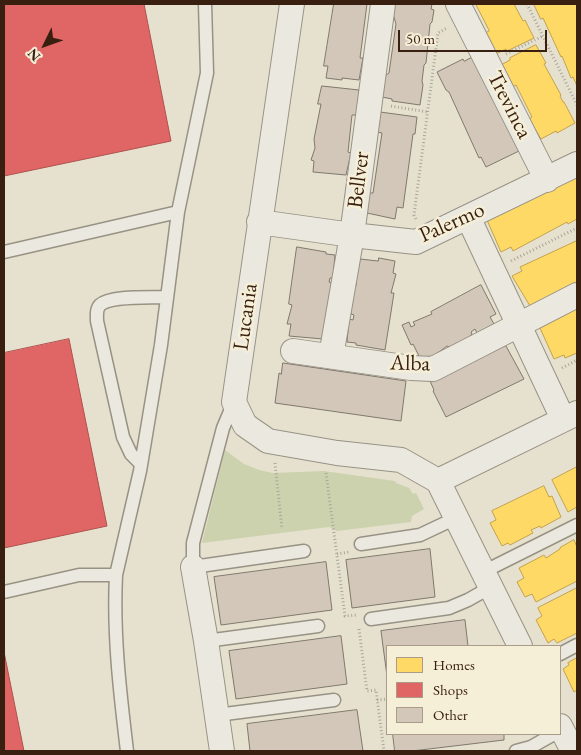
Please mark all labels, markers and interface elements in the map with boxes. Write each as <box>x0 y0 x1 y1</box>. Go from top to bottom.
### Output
north arrow <box>20 20 70 70</box>
scale bar <box>401 20 550 52</box>
text: 50 m <box>406 29 435 48</box>
text: N <box>23 45 44 65</box>
street label: Trevinca <box>481 67 537 143</box>
street label: Bellver <box>342 150 376 210</box>
street label: Palermo <box>415 197 489 249</box>
street label: Lucania <box>228 282 264 352</box>
street label: Alba <box>390 350 430 378</box>
legend <box>386 645 561 735</box>
text: Homes <box>433 655 475 674</box>
text: Shops <box>433 680 468 699</box>
text: Other <box>433 705 468 724</box>

